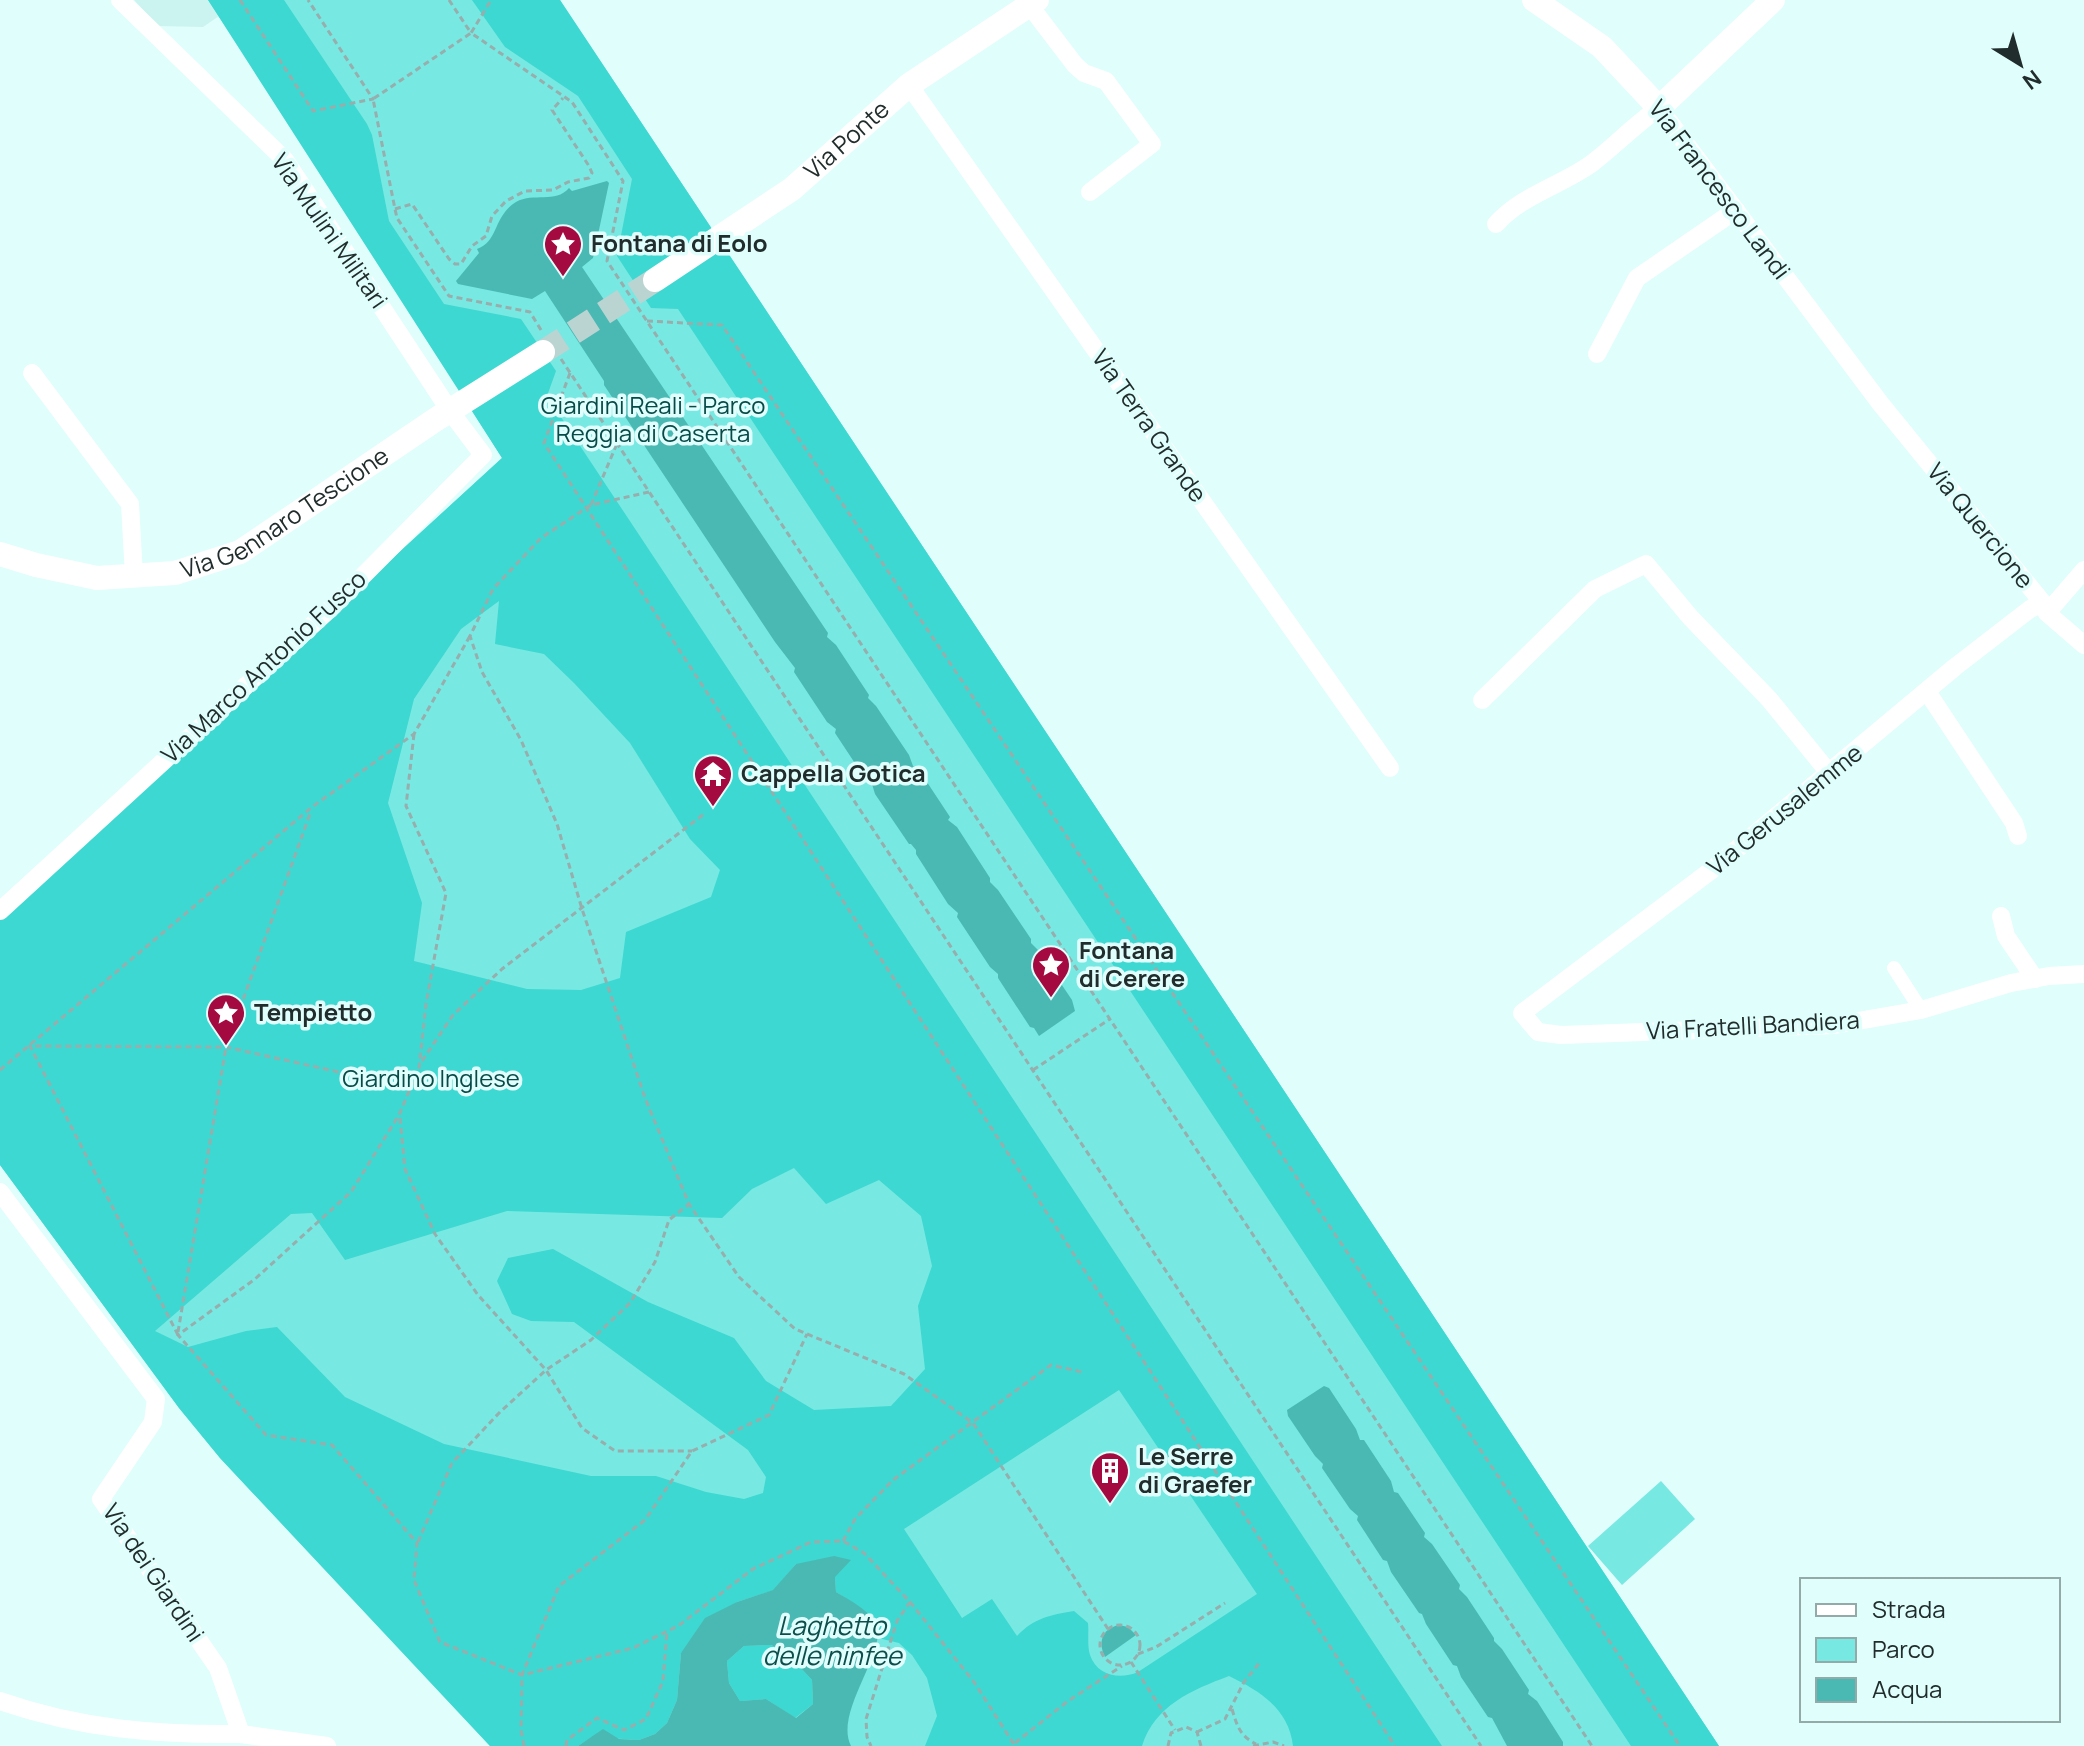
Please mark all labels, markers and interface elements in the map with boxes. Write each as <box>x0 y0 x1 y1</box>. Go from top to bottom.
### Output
north arrow <box>1980 24 2060 104</box>
text: N <box>2017 63 2047 97</box>
street label: Via Ponte <box>796 92 896 186</box>
street label: Via Francesco Landi <box>1642 93 1799 286</box>
street label: Via Mulini Militari <box>264 146 396 314</box>
place icon: Fontana di Eolo <box>542 223 584 278</box>
place label: Fontana di Eolo <box>591 226 768 259</box>
street label: Via Terra Grande <box>1085 342 1215 508</box>
park label: Giardini Reali - Parco Reggia di Caserta <box>541 388 765 449</box>
street label: Via Gennaro Tescione <box>176 438 394 585</box>
street label: Via Quercione <box>1920 455 2042 595</box>
street label: Via Marco Antonio Fusco <box>153 562 373 770</box>
street label: Via Gerusalemme <box>1699 736 1869 882</box>
temple icon: Cappella Gotica <box>692 753 734 808</box>
place label: Cappella Gotica <box>741 756 926 789</box>
place label: Fontana di Cerere <box>1079 933 1185 994</box>
place icon: Fontana di Cerere <box>1030 944 1072 999</box>
place icon: Tempietto <box>205 992 247 1047</box>
place label: Tempietto <box>254 995 372 1028</box>
street label: Via Fratelli Bandiera <box>1645 1002 1860 1047</box>
park label: Giardino Inglese <box>342 1061 520 1094</box>
place label: Le Serre di Graefer <box>1138 1439 1252 1500</box>
building icon: Le Serre di Graefer <box>1089 1450 1131 1505</box>
street label: Via dei Giardini <box>96 1496 213 1648</box>
legend <box>1800 1578 2060 1722</box>
text: Strada <box>1872 1592 1945 1625</box>
water label: Laghetto delle ninfee <box>762 1607 903 1673</box>
text: Parco <box>1872 1632 1935 1665</box>
text: Acqua <box>1872 1672 1942 1705</box>

